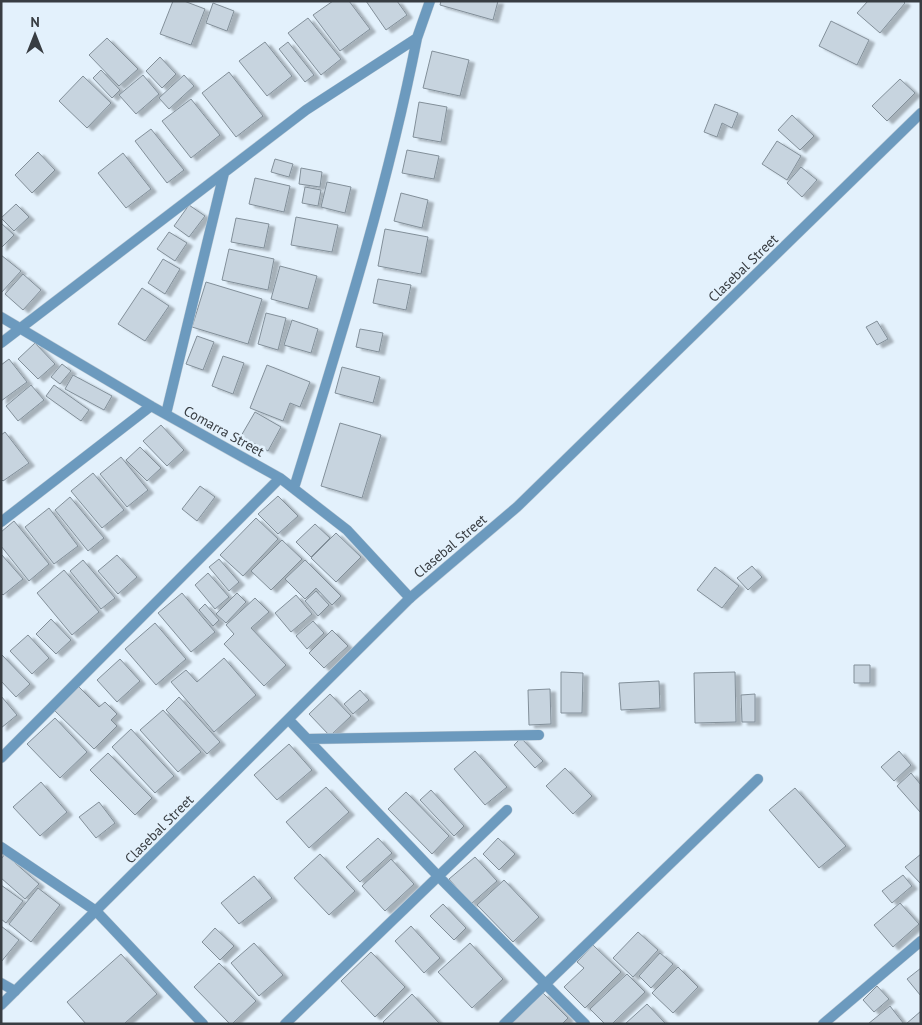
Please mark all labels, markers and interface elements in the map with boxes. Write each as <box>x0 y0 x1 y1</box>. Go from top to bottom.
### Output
north arrow <box>10 10 60 60</box>
text: N <box>30 13 40 31</box>
street label: Clasebal Street <box>704 230 782 306</box>
street label: Comarra Street <box>181 401 268 461</box>
street label: Clasebal Street <box>410 510 490 582</box>
street label: Clasebal Street <box>121 791 197 867</box>

